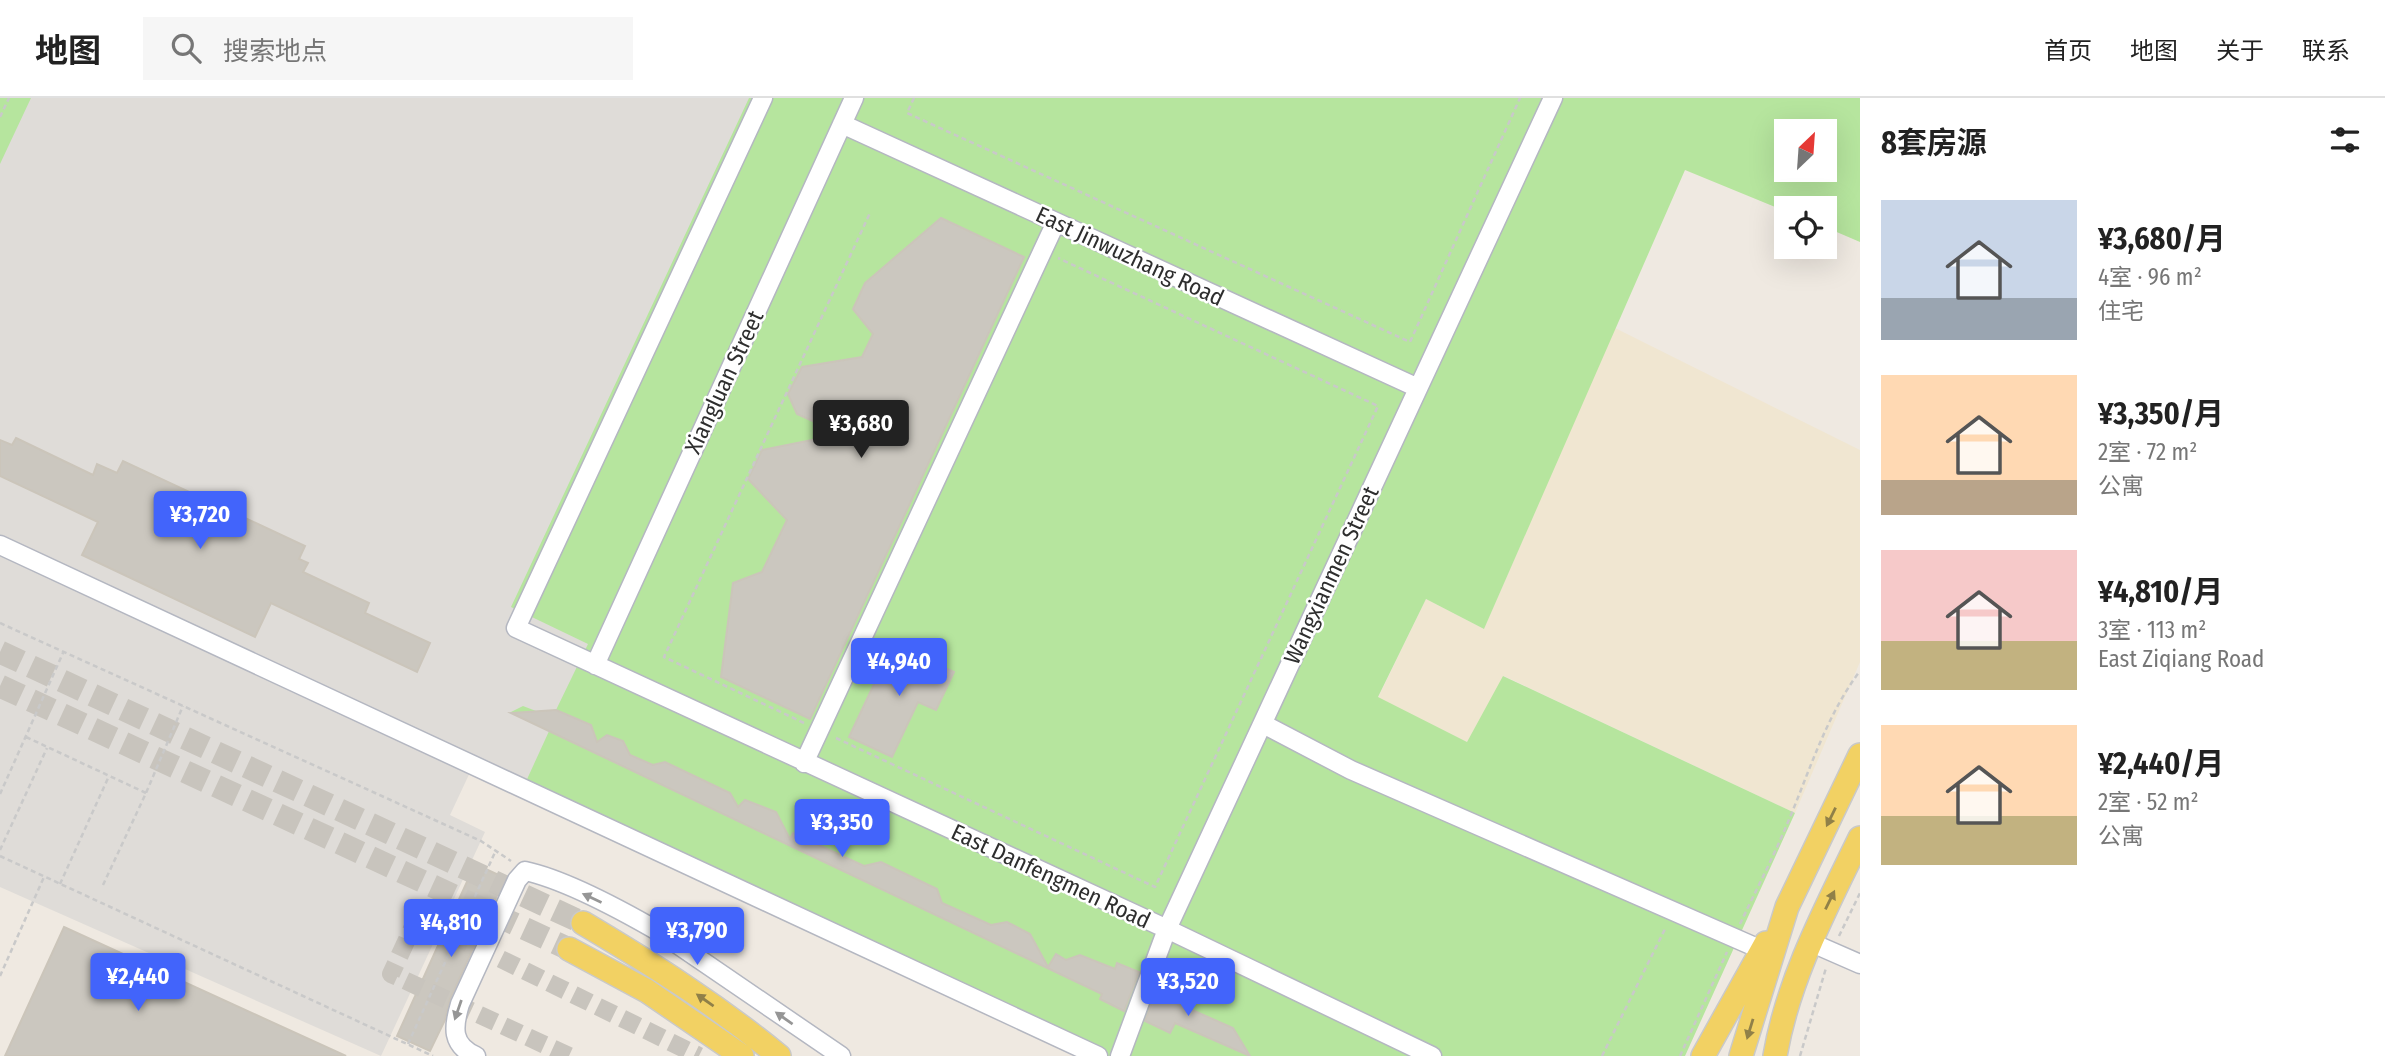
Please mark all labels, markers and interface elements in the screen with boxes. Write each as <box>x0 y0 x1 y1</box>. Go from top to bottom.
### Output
search box <box>143 17 633 80</box>
icon: search <box>167 29 205 67</box>
text: 地图 <box>35 31 101 71</box>
text: 搜索地点 <box>223 36 327 67</box>
text: 首页 <box>2044 37 2092 65</box>
text: 地图 <box>2130 37 2178 65</box>
text: 关于 <box>2216 37 2264 65</box>
text: 联系 <box>2302 37 2350 65</box>
north arrow <box>1774 119 1838 182</box>
map controls <box>1774 119 1837 259</box>
icon: filters <box>2326 121 2364 159</box>
text: 8套房源 <box>1881 125 1987 161</box>
button: locate <box>1774 196 1837 259</box>
street label: East Jinwuzhang Road <box>1032 200 1228 312</box>
text: ¥3,680/月 <box>2098 221 2226 257</box>
icon: home <box>1937 228 2021 312</box>
text: 4室 · 96 m² <box>2098 263 2202 291</box>
text: 住宅 <box>2098 297 2144 325</box>
street label: Xiangluan Street <box>679 306 770 458</box>
text: ¥3,350/月 <box>2098 396 2224 432</box>
pin: ¥3,680 <box>804 400 918 460</box>
icon: home <box>1937 403 2021 487</box>
text: ¥3,680 <box>829 409 893 437</box>
text: 2室 · 72 m² <box>2098 438 2197 466</box>
text: 公寓 <box>2098 472 2144 500</box>
street label: Wangxianmen Street <box>1277 481 1385 668</box>
pin: ¥3,720 <box>143 491 257 551</box>
text: ¥3,720 <box>170 500 230 528</box>
text: ¥4,810/月 <box>2098 574 2223 610</box>
icon: home <box>1937 578 2021 662</box>
text: 3室 · 113 m² <box>2098 616 2206 644</box>
pin: ¥4,940 <box>842 638 956 698</box>
text: East Ziqiang Road <box>2098 645 2264 673</box>
text: ¥4,940 <box>867 647 931 675</box>
text: ¥2,440/月 <box>2098 746 2224 782</box>
icon: home <box>1937 753 2021 837</box>
text: 2室 · 52 m² <box>2098 788 2199 816</box>
pin: ¥3,350 <box>785 800 899 859</box>
one-way arrow <box>1825 807 1836 827</box>
text: ¥3,350 <box>811 808 873 836</box>
street label: East Danfengmen Road <box>947 818 1155 934</box>
text: 公寓 <box>2098 822 2144 850</box>
one-way arrow <box>1825 890 1836 910</box>
one-way arrow <box>582 892 602 903</box>
pin: ¥4,810 <box>394 900 508 959</box>
text: ¥4,810 <box>420 908 482 936</box>
pin: ¥3,790 <box>640 908 754 967</box>
text: ¥3,790 <box>666 916 728 944</box>
pin: ¥2,440 <box>81 954 195 1013</box>
pin: ¥3,520 <box>1131 958 1245 1018</box>
text: ¥2,440 <box>106 962 170 990</box>
text: ¥3,520 <box>1157 967 1219 995</box>
one-way arrow <box>696 993 714 1007</box>
one-way arrow <box>452 1000 463 1021</box>
one-way arrow <box>775 1011 793 1025</box>
one-way arrow <box>1744 1018 1754 1039</box>

